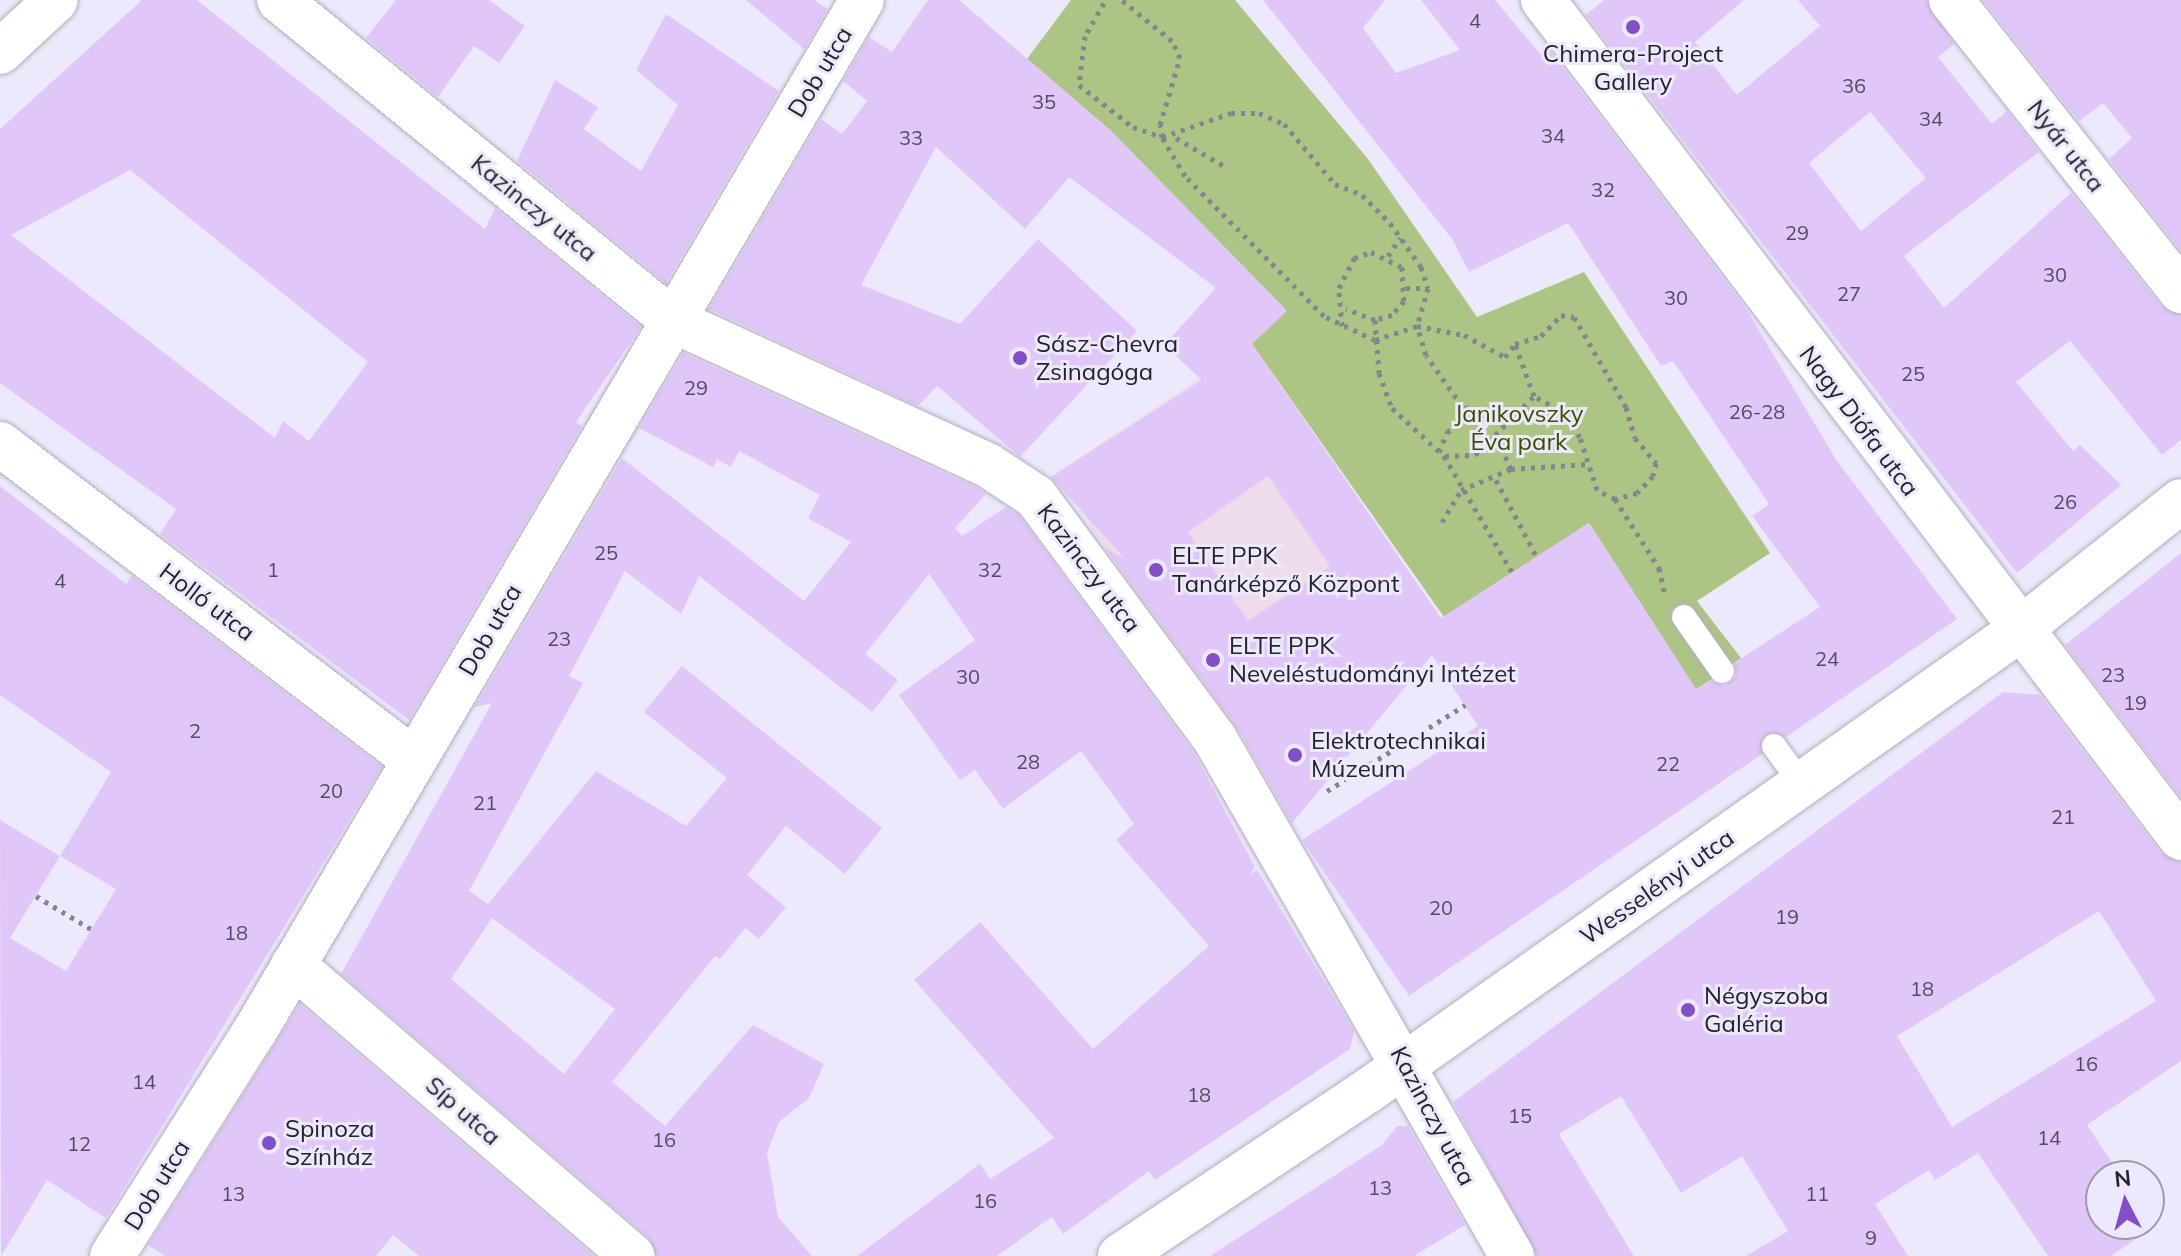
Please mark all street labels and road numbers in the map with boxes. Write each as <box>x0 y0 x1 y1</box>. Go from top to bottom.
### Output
street label: Dob utca <box>782 21 858 123</box>
street label: Nyár utca <box>2021 94 2111 198</box>
street label: Kazinczy utca <box>465 149 603 267</box>
street label: Nagy Diófa utca <box>1793 340 1925 502</box>
street label: Kazinczy utca <box>1031 498 1147 638</box>
street label: Holló utca <box>154 557 260 647</box>
street label: Dob utca <box>452 579 528 681</box>
street label: Wesselényi utca <box>1575 823 1739 951</box>
street label: Kazinczy utca <box>1384 1042 1482 1190</box>
street label: Síp utca <box>420 1071 506 1151</box>
street label: Dob utca <box>118 1135 196 1235</box>

